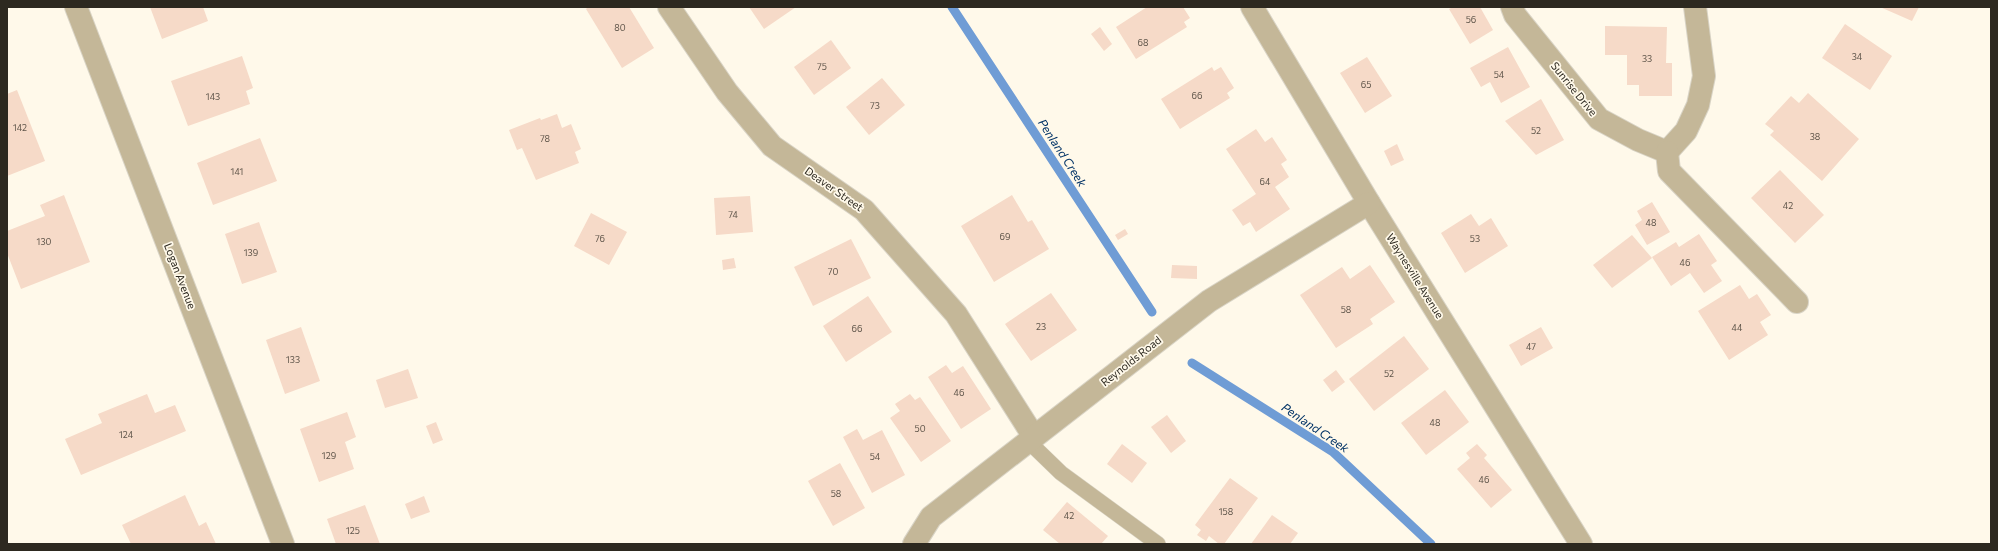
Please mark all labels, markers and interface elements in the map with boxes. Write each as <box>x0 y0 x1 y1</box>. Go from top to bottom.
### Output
house number: 56 <box>1466 14 1476 25</box>
house number: 80 <box>614 22 626 33</box>
house number: 68 <box>1138 37 1148 48</box>
house number: 34 <box>1852 51 1863 62</box>
house number: 33 <box>1642 53 1652 64</box>
street label: Sunrise Drive <box>1549 59 1600 118</box>
house number: 75 <box>817 61 827 72</box>
house number: 54 <box>1494 69 1505 80</box>
house number: 65 <box>1361 79 1371 90</box>
house number: 66 <box>1192 90 1202 101</box>
house number: 143 <box>206 91 220 102</box>
house number: 73 <box>870 100 880 111</box>
water label: Penland Creek <box>1036 116 1090 189</box>
house number: 142 <box>13 122 27 133</box>
house number: 52 <box>1531 125 1541 136</box>
house number: 38 <box>1810 131 1820 142</box>
house number: 78 <box>540 133 550 144</box>
street label: Deaver Street <box>803 164 866 214</box>
house number: 141 <box>231 166 243 177</box>
house number: 64 <box>1260 176 1271 187</box>
house number: 42 <box>1783 200 1793 211</box>
house number: 74 <box>728 209 738 220</box>
house number: 48 <box>1646 217 1656 228</box>
house number: 69 <box>1000 231 1010 242</box>
street label: Waynesville Avenue <box>1384 231 1447 321</box>
house number: 76 <box>595 233 605 244</box>
house number: 53 <box>1470 233 1480 244</box>
house number: 130 <box>37 236 52 247</box>
street label: Logan Avenue <box>162 241 199 311</box>
house number: 139 <box>244 247 258 258</box>
house number: 46 <box>1680 257 1690 268</box>
house number: 70 <box>828 266 838 277</box>
house number: 58 <box>1341 304 1351 315</box>
house number: 23 <box>1036 321 1046 332</box>
house number: 44 <box>1732 322 1743 333</box>
house number: 66 <box>852 323 862 334</box>
street label: Reynolds Road <box>1098 333 1164 388</box>
house number: 47 <box>1526 341 1536 352</box>
house number: 133 <box>286 354 300 365</box>
house number: 52 <box>1384 368 1394 379</box>
house number: 46 <box>954 387 964 398</box>
water label: Penland Creek <box>1279 400 1352 455</box>
house number: 48 <box>1430 417 1440 428</box>
house number: 50 <box>914 423 926 434</box>
house number: 124 <box>119 429 134 440</box>
house number: 129 <box>322 450 336 461</box>
house number: 54 <box>870 451 881 462</box>
house number: 46 <box>1479 474 1489 485</box>
house number: 58 <box>831 488 841 499</box>
house number: 158 <box>1219 506 1233 517</box>
house number: 42 <box>1064 510 1074 521</box>
house number: 125 <box>346 525 360 536</box>

